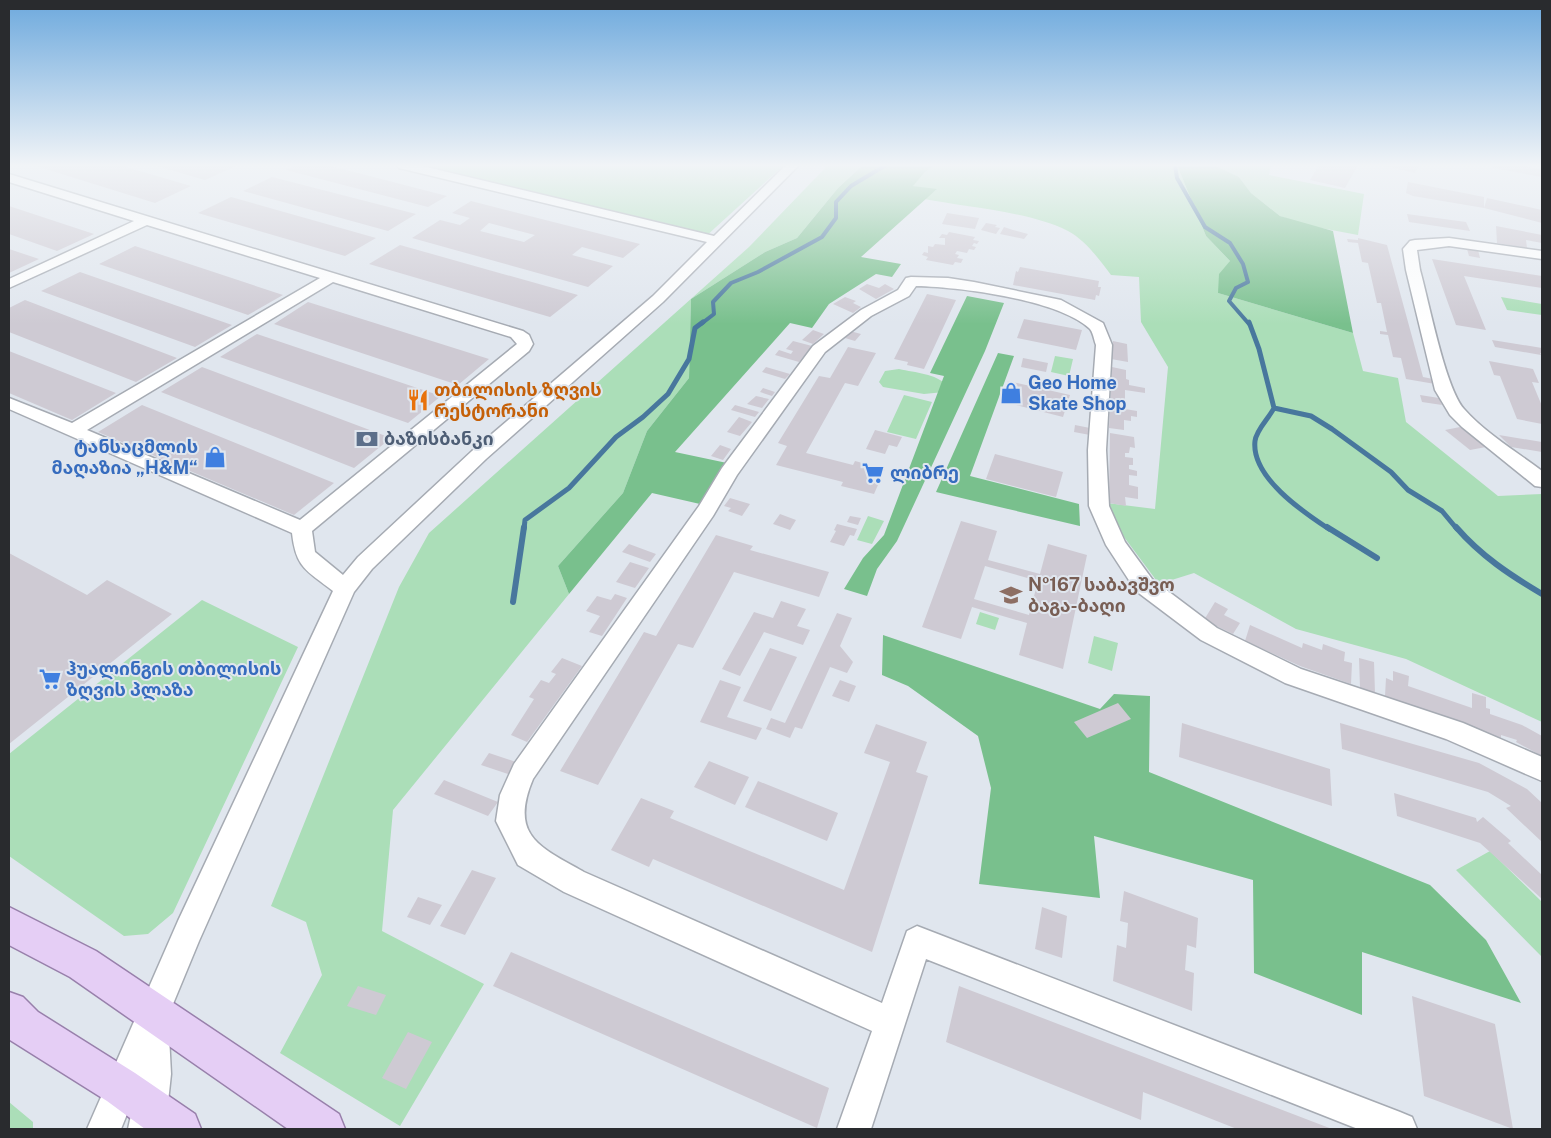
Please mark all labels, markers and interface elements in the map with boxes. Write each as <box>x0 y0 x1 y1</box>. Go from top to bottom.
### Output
place label: Geo Home Skate Shop <box>1028 372 1127 414</box>
place label: თბილისის ზღვის რესტორანი <box>434 379 602 421</box>
shop icon: Geo Home Skate Shop <box>998 380 1024 406</box>
restaurant icon: თბილისის ზღვის რესტორანი <box>405 387 431 413</box>
bank icon: ბაზისბანკი <box>354 426 380 452</box>
place label: ბაზისბანკი <box>384 428 494 449</box>
place label: ტანსაცმლის მაღაზია „H&M“ <box>52 436 198 479</box>
shop icon: ტანსაცმლის მაღაზია „H&M“ <box>202 444 228 470</box>
supermarket icon: ლიბრე <box>860 460 886 486</box>
place label: ლიბრე <box>890 462 959 484</box>
place label: №167 საბავშვო ბაგა-ბაღი <box>1028 574 1175 617</box>
school or university icon: №167 საბავშვო ბაგა-ბაღი <box>998 582 1024 608</box>
place label: ჰუალინგის თბილისის ზღვის პლაზა <box>66 658 281 701</box>
supermarket icon: ჰუალინგის თბილისის ზღვის პლაზა <box>37 666 63 692</box>

